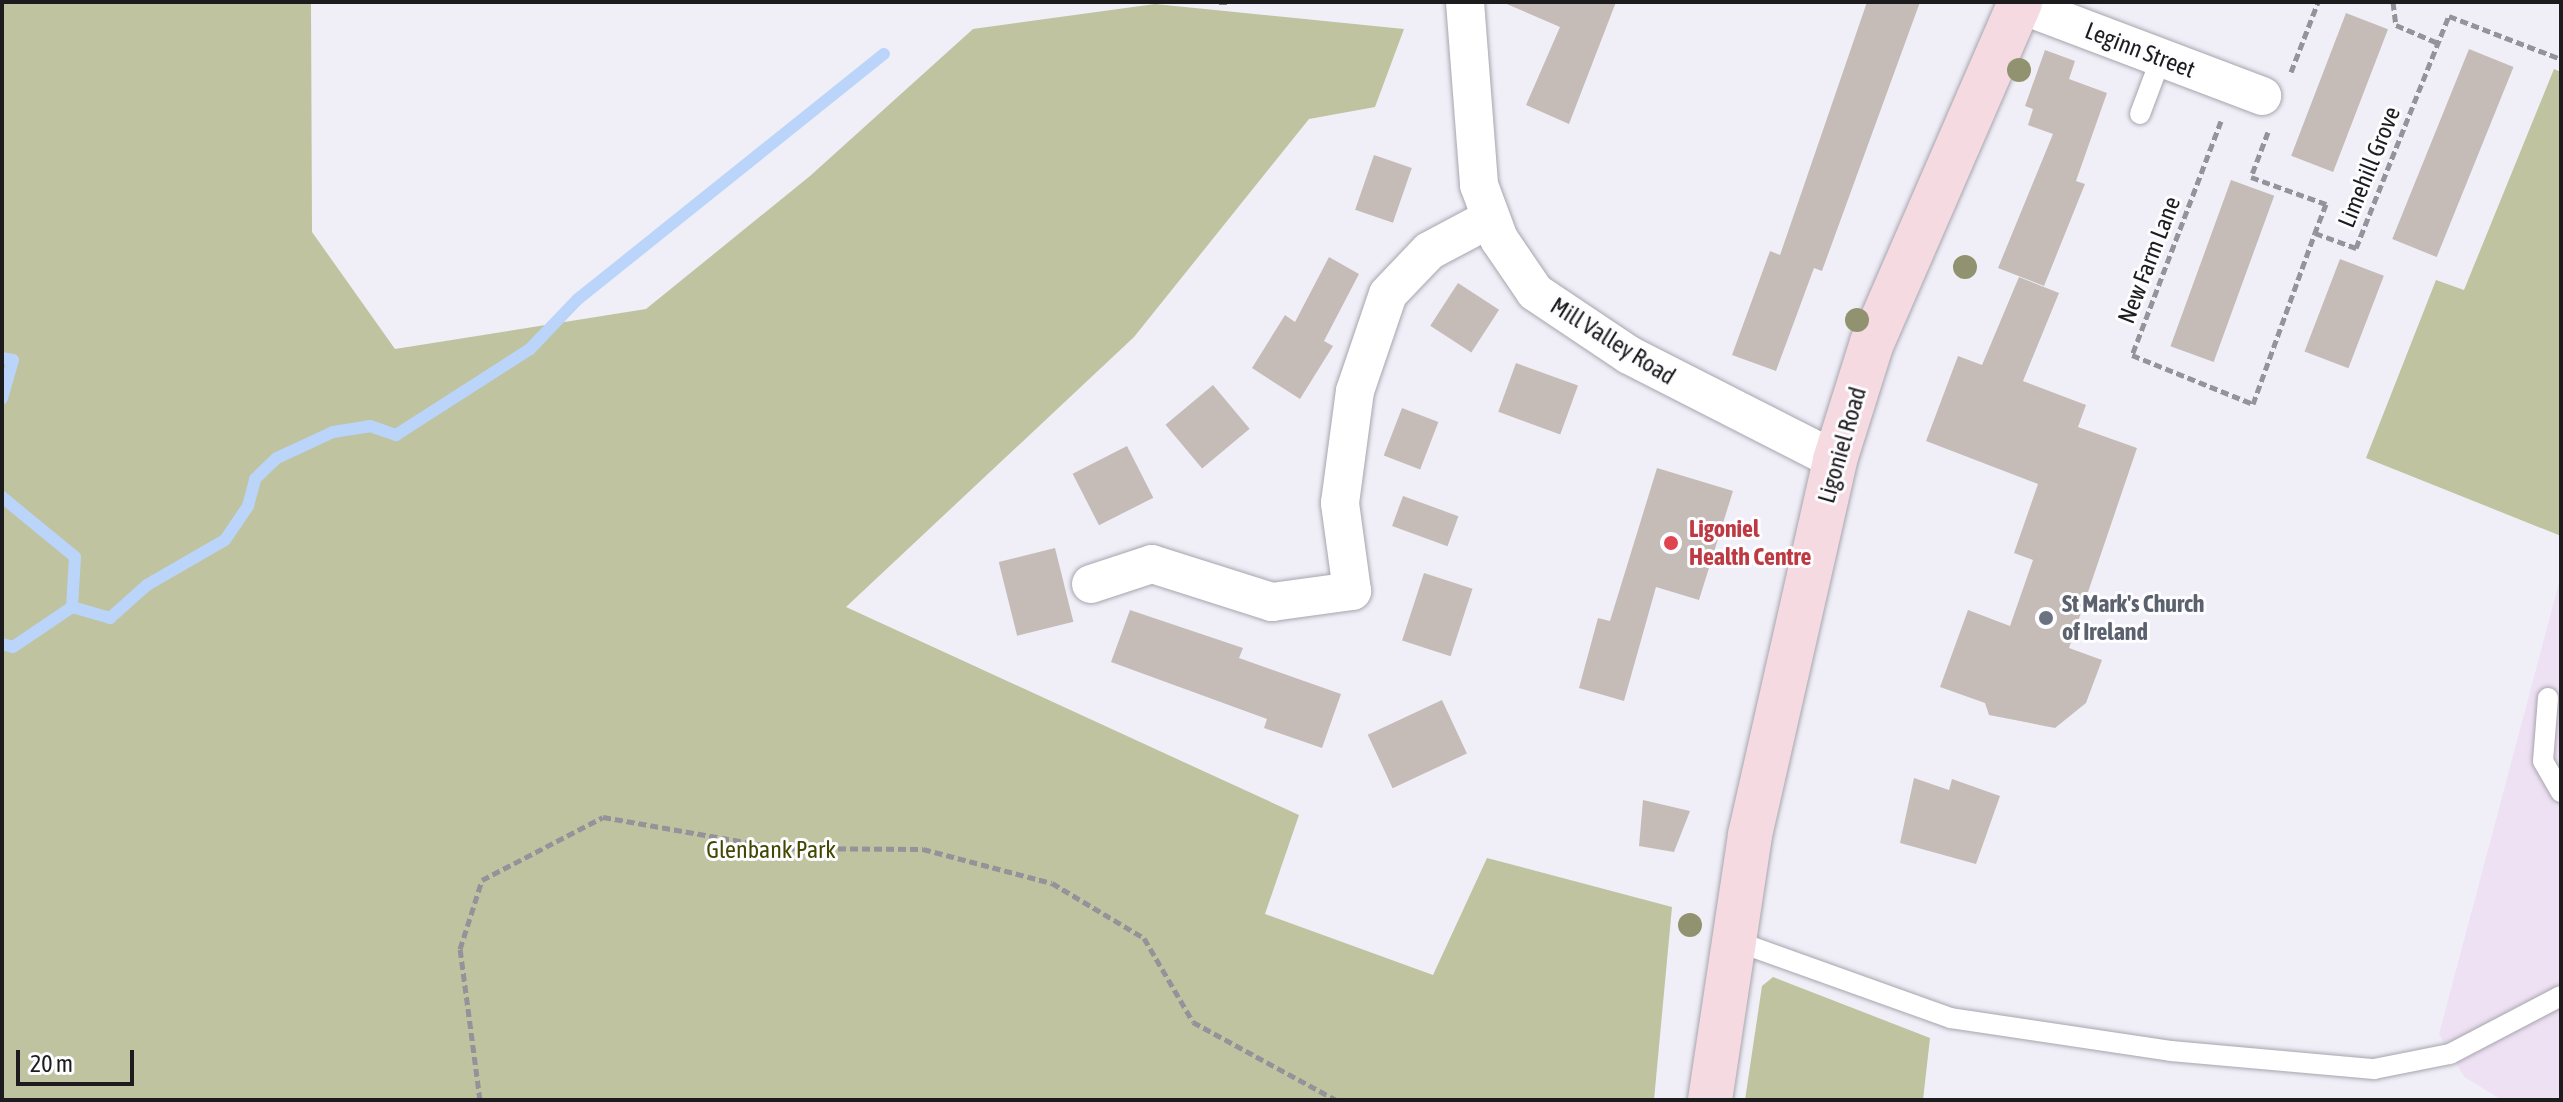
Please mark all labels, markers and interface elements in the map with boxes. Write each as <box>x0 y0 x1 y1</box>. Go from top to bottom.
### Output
street label: Leginn Street <box>2081 16 2199 84</box>
street label: Limehill Grove <box>2332 102 2406 232</box>
street label: New Farm Lane <box>2112 193 2186 327</box>
street label: Mill Valley Road <box>1545 291 1681 391</box>
street label: Ligoniel Road <box>1812 384 1872 506</box>
place label: Ligoniel Health Centre <box>1689 515 1811 571</box>
marker: Ligoniel Health Centre <box>1660 532 1682 554</box>
place label: St Mark's Church of Ireland <box>2062 590 2204 646</box>
marker: St Mark's Church of Ireland <box>2037 609 2055 627</box>
park label: Glenbank Park <box>706 836 836 864</box>
scale bar <box>20 1034 138 1084</box>
text: 20 m <box>30 1050 73 1077</box>

